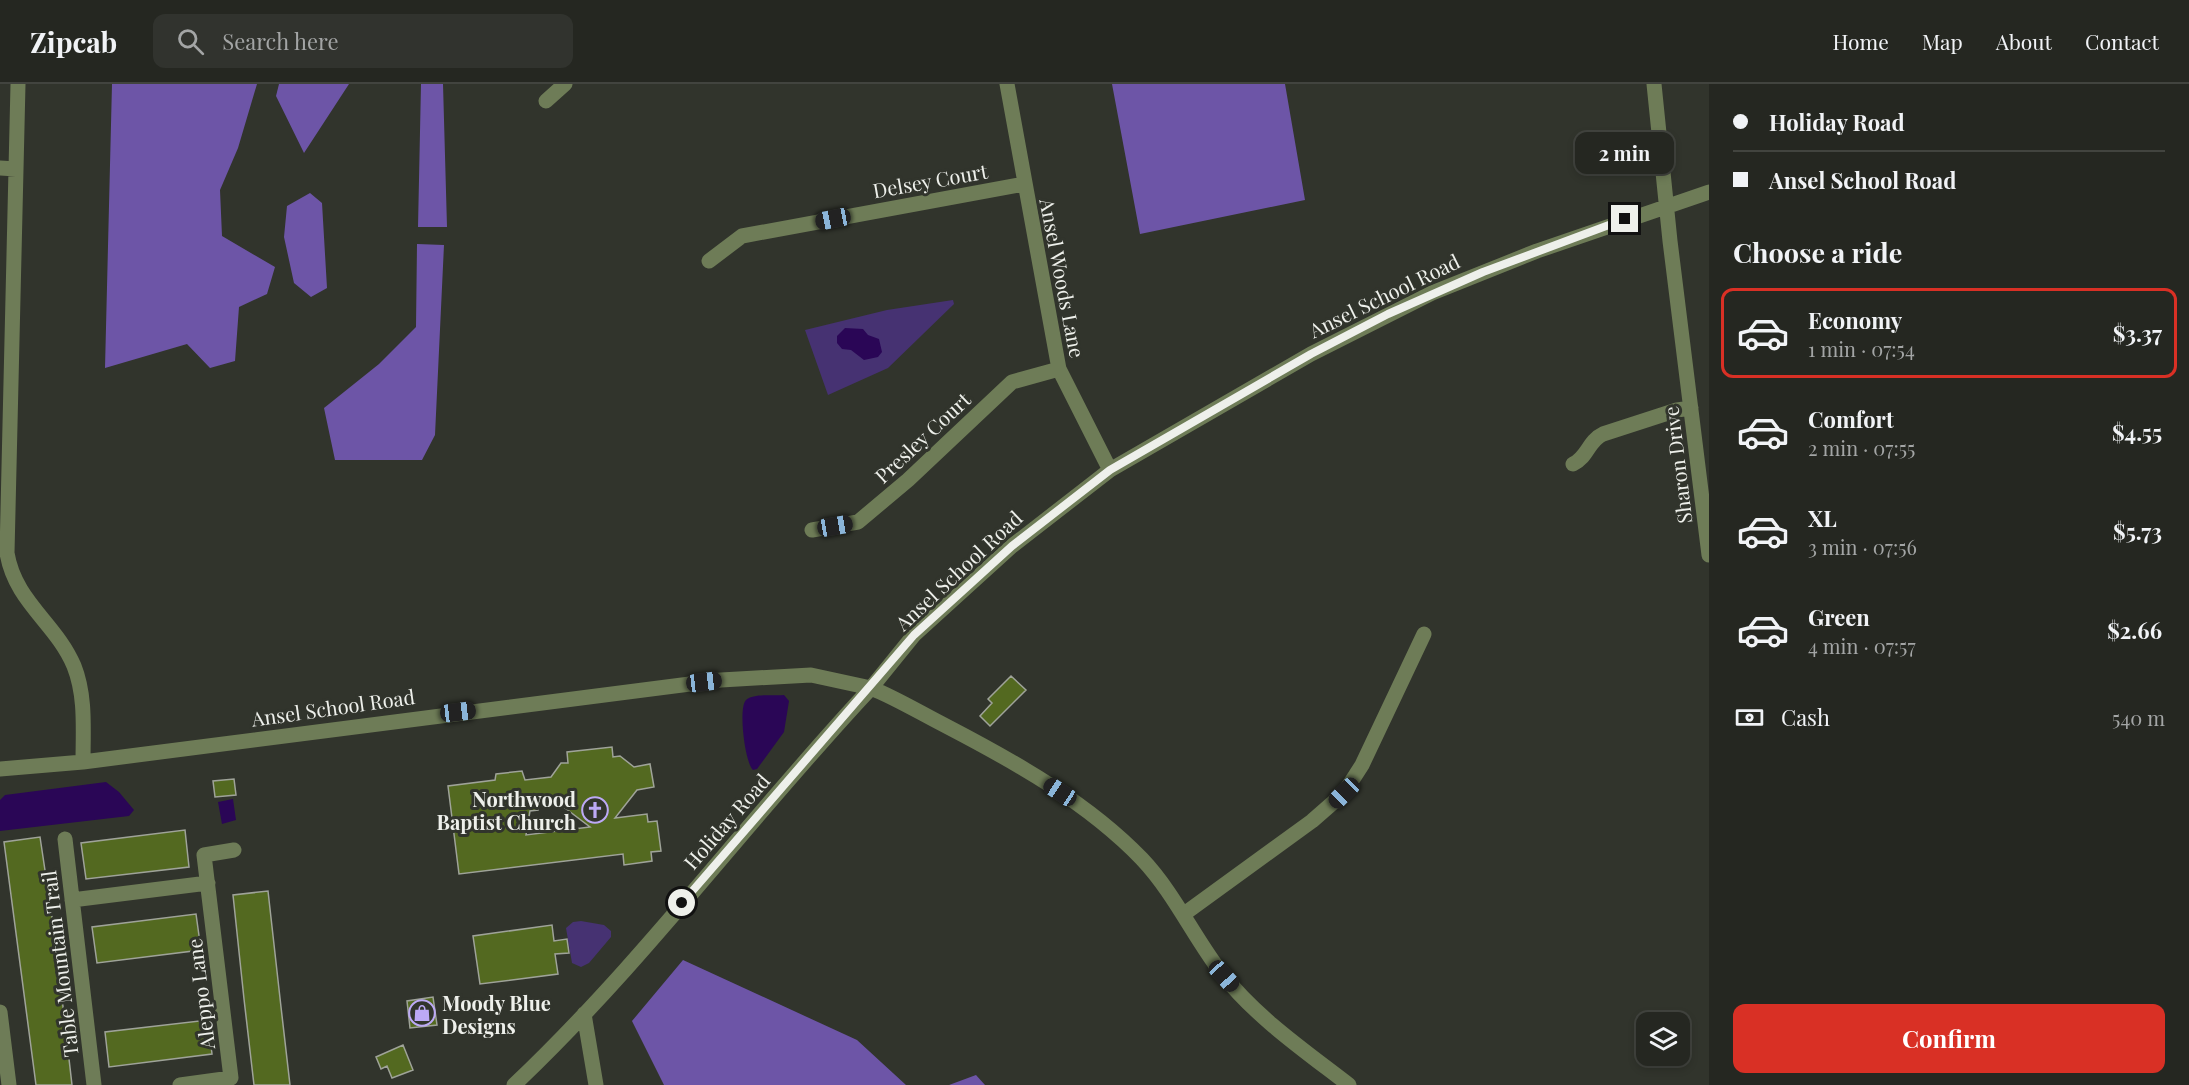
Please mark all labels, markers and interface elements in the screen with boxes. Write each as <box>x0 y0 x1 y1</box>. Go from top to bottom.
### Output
search box <box>153 14 573 68</box>
text: Zipcab <box>30 23 117 60</box>
icon: search <box>174 25 207 58</box>
text: Search here <box>222 26 339 56</box>
text: Home <box>1833 27 1889 55</box>
text: Map <box>1922 27 1963 55</box>
text: About <box>1996 27 2052 55</box>
text: Contact <box>2085 27 2159 55</box>
text: Holiday Road <box>1769 107 1905 137</box>
callout: 2 min <box>1576 132 1674 174</box>
text: 2 min <box>1599 139 1650 166</box>
street label: Delsey Court <box>871 156 990 203</box>
text: Ansel School Road <box>1769 165 1956 195</box>
street label: Ansel Woods Lane <box>1034 195 1092 360</box>
route end <box>1611 205 1638 232</box>
car <box>814 207 852 231</box>
text: Choose a ride <box>1733 234 1902 270</box>
street label: Ansel School Road <box>1303 247 1464 344</box>
text: Economy <box>1808 305 1902 335</box>
icon: car <box>1736 306 1790 360</box>
text: $3.37 <box>2113 318 2162 348</box>
text: 1 min · 07:54 <box>1808 335 1915 362</box>
street label: Presley Court <box>868 385 976 488</box>
text: Comfort <box>1808 404 1894 434</box>
street label: Sharon Drive <box>1656 405 1698 525</box>
icon: car <box>1736 405 1790 459</box>
text: $4.55 <box>2112 417 2162 447</box>
text: 2 min · 07:55 <box>1808 434 1915 461</box>
text: XL <box>1808 503 1837 533</box>
street label: Ansel School Road <box>888 504 1028 637</box>
icon: car <box>1736 504 1790 558</box>
car <box>816 514 854 538</box>
text: $5.73 <box>2113 516 2162 546</box>
text: 3 min · 07:56 <box>1808 533 1917 560</box>
text: Green <box>1808 602 1870 632</box>
icon: car <box>1736 603 1790 657</box>
text: $2.66 <box>2107 615 2162 645</box>
text: 4 min · 07:57 <box>1808 632 1916 659</box>
car <box>685 671 723 693</box>
street label: Ansel School Road <box>249 682 417 732</box>
car <box>439 701 477 723</box>
icon: cash <box>1733 701 1766 734</box>
text: Cash <box>1781 702 1830 732</box>
text: 540 m <box>2112 704 2165 731</box>
street label: Holiday Road <box>677 767 775 875</box>
car <box>1325 774 1363 812</box>
car <box>1040 775 1080 809</box>
place label: Northwood Baptist Church <box>437 785 576 835</box>
church icon: Northwood Baptist Church <box>580 795 610 825</box>
street label: Table Mountain Trail <box>34 869 84 1059</box>
route start <box>668 889 695 916</box>
street label: Aleppo Lane <box>180 937 220 1052</box>
car <box>1205 957 1243 995</box>
place label: Moody Blue Designs <box>442 989 551 1039</box>
shop icon: Moody Blue Designs <box>407 998 437 1028</box>
button: Confirm <box>1733 1004 2165 1073</box>
map controls <box>1636 1012 1690 1066</box>
button: layers <box>1636 1012 1690 1066</box>

